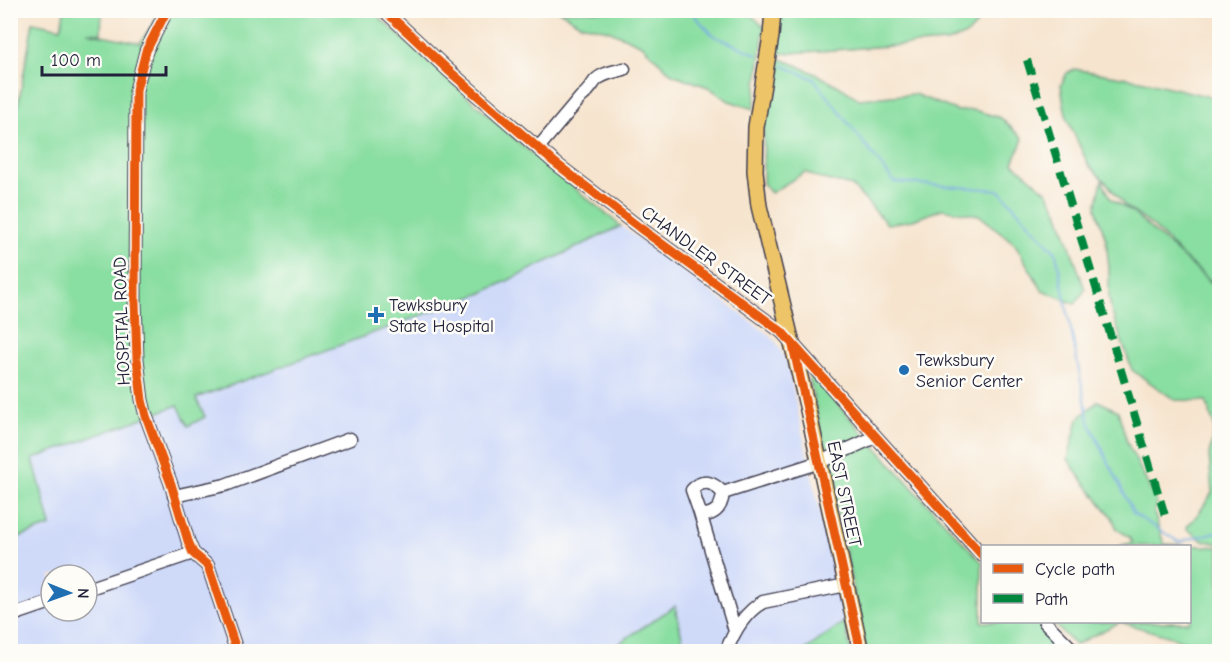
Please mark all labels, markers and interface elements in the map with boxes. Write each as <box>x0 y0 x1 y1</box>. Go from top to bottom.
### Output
scale bar <box>42 39 166 77</box>
text: 100 m <box>51 50 101 71</box>
street label: CHANDLER STREET <box>637 202 776 311</box>
street label: HOSPITAL ROAD <box>109 256 135 386</box>
place label: Tewksbury State Hospital <box>389 295 494 337</box>
marker: Tewksbury State Hospital <box>367 306 385 324</box>
place label: Tewksbury Senior Center <box>916 350 1023 392</box>
marker: Tewksbury Senior Center <box>897 363 911 377</box>
street label: EAST STREET <box>823 439 866 550</box>
legend <box>981 545 1191 623</box>
text: Cycle path <box>1035 559 1115 580</box>
north arrow <box>39 563 99 623</box>
text: N <box>74 588 92 599</box>
text: Path <box>1035 589 1068 610</box>

